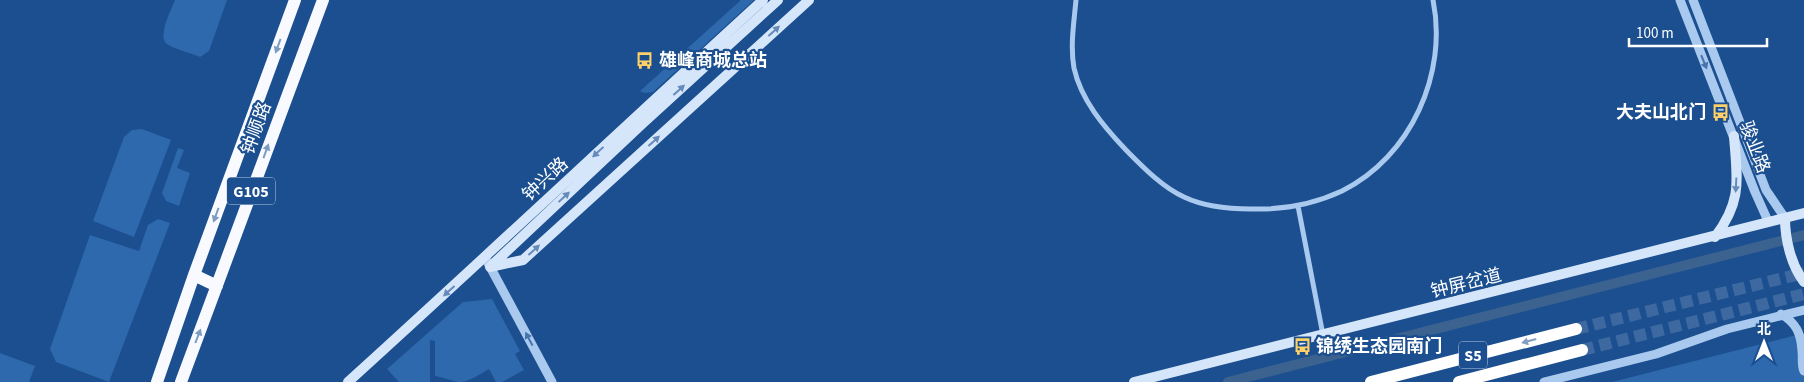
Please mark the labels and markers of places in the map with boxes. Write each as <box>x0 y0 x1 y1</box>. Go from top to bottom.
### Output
place label: 雄峰商城总站 <box>659 48 767 73</box>
bus stop icon: 雄峰商城总站 <box>635 50 655 70</box>
place label: 大夫山北门 <box>1616 100 1706 125</box>
bus stop icon: 大夫山北门 <box>1710 102 1730 122</box>
place label: 锦绣生态园南门 <box>1316 334 1442 359</box>
bus stop icon: 锦绣生态园南门 <box>1292 336 1312 356</box>

